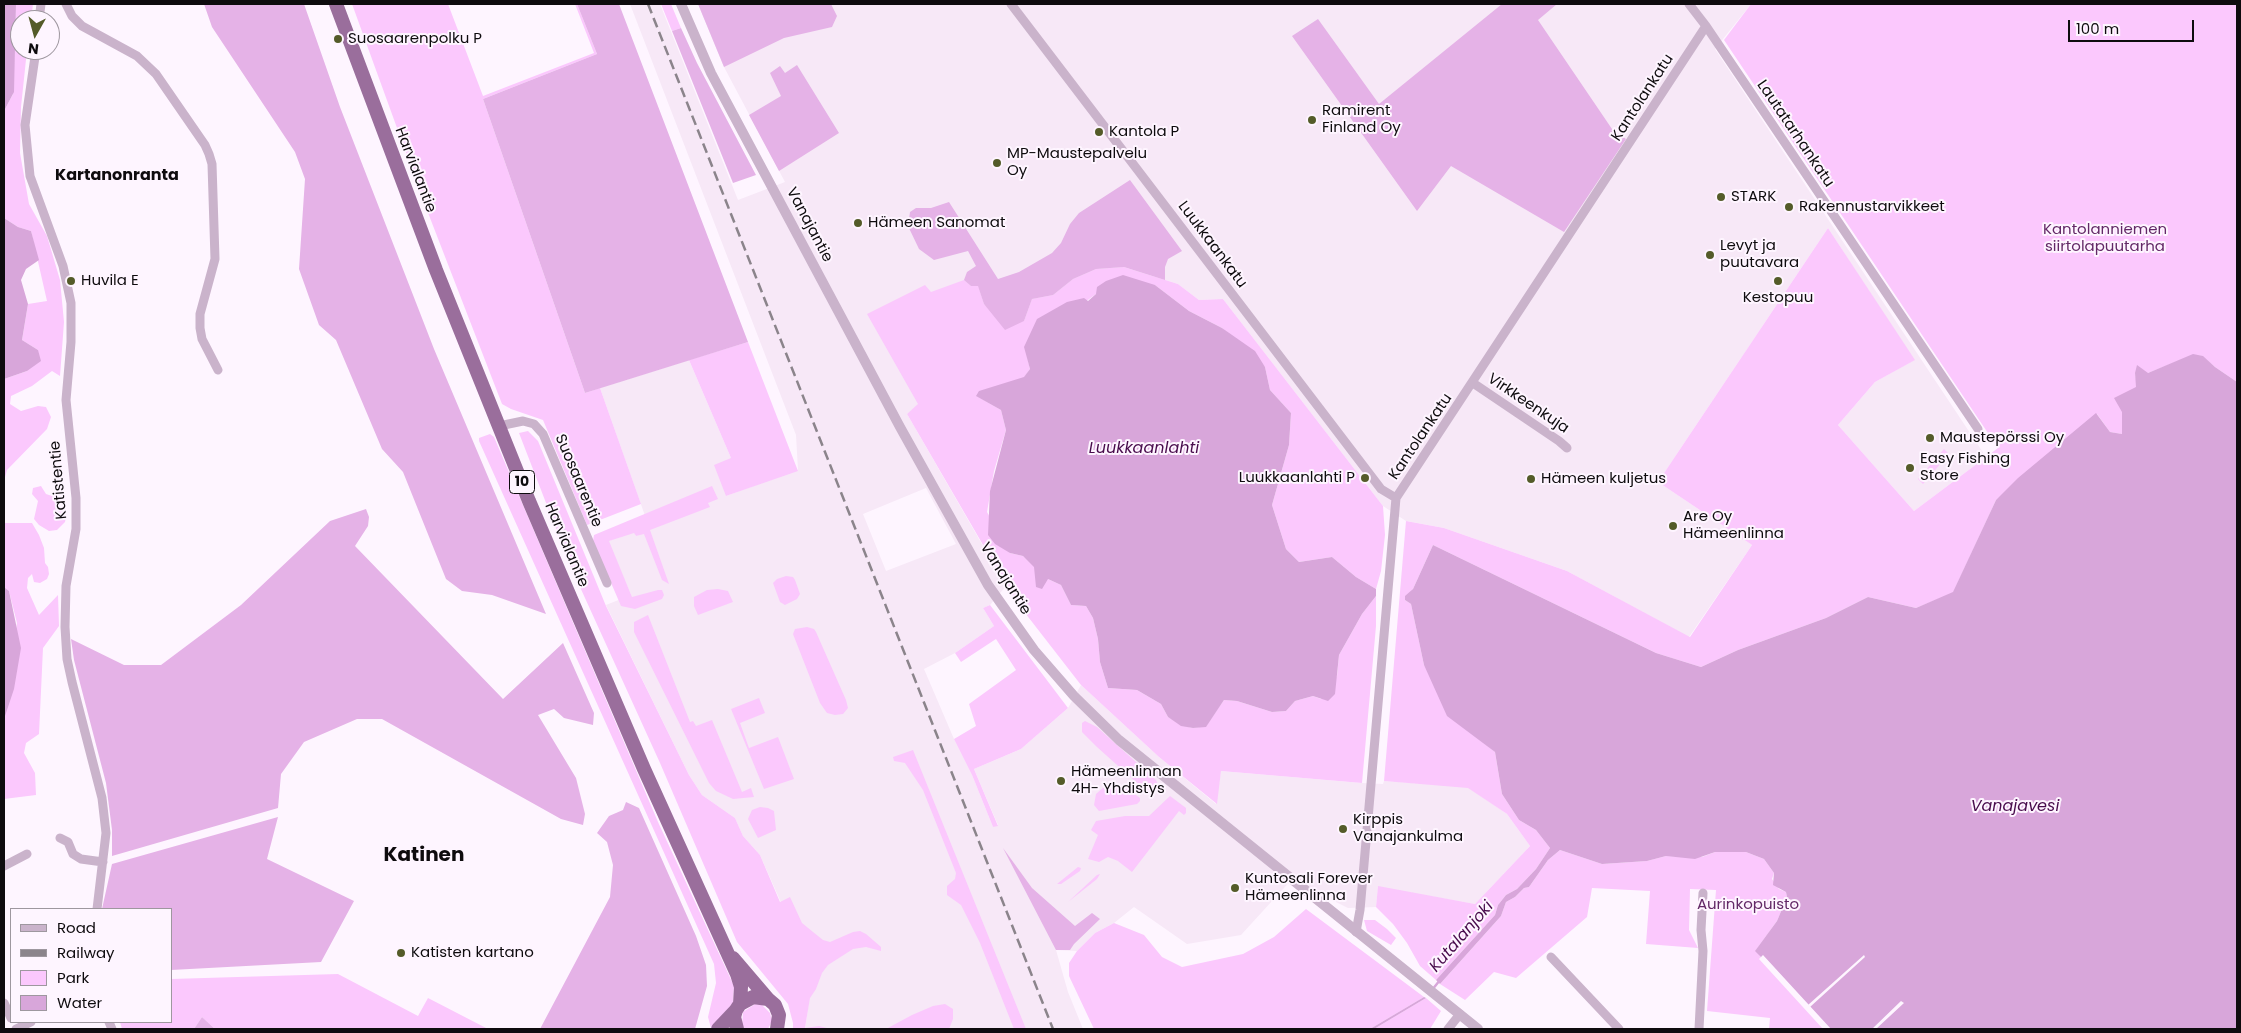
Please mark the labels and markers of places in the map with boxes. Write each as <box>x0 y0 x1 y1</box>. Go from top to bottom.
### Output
place label: Suosaarenpolku P <box>348 30 482 48</box>
marker: Suosaarenpolku P <box>332 33 344 45</box>
place label: Ramirent Finland Oy <box>1322 102 1401 137</box>
marker: Ramirent Finland Oy <box>1306 114 1318 126</box>
place label: Kantola P <box>1109 123 1179 141</box>
marker: Kantola P <box>1093 126 1105 138</box>
place label: MP-Maustepalvelu Oy <box>1007 145 1147 180</box>
marker: MP-Maustepalvelu Oy <box>991 157 1003 169</box>
place label: STARK <box>1731 188 1776 206</box>
marker: STARK <box>1715 191 1727 203</box>
place label: Rakennustarvikkeet <box>1799 198 1945 216</box>
marker: Rakennustarvikkeet <box>1783 201 1795 213</box>
place label: Hämeen Sanomat <box>868 214 1005 232</box>
marker: Hämeen Sanomat <box>852 217 864 229</box>
place label: Levyt ja puutavara <box>1720 237 1799 272</box>
marker: Levyt ja puutavara <box>1704 249 1716 261</box>
place label: Huvila E <box>81 272 139 290</box>
marker: Huvila E <box>65 275 77 287</box>
marker: Kestopuu <box>1772 275 1784 287</box>
place label: Kestopuu <box>1743 289 1813 307</box>
place label: Maustepörssi Oy <box>1940 429 2064 447</box>
marker: Maustepörssi Oy <box>1924 432 1936 444</box>
place label: Easy Fishing Store <box>1920 450 2010 485</box>
marker: Easy Fishing Store <box>1904 462 1916 474</box>
place label: Luukkaanlahti P <box>1239 469 1355 487</box>
place label: Hämeen kuljetus <box>1541 470 1666 488</box>
marker: Luukkaanlahti P <box>1359 472 1371 484</box>
marker: Hämeen kuljetus <box>1525 473 1537 485</box>
place label: Are Oy Hämeenlinna <box>1683 508 1784 543</box>
marker: Are Oy Hämeenlinna <box>1667 520 1679 532</box>
place label: Hämeenlinnan 4H- Yhdistys <box>1071 763 1181 798</box>
marker: Hämeenlinnan 4H- Yhdistys <box>1055 775 1067 787</box>
place label: Kirppis Vanajankulma <box>1353 811 1463 846</box>
marker: Kirppis Vanajankulma <box>1337 823 1349 835</box>
place label: Kuntosali Forever Hämeenlinna <box>1245 870 1373 905</box>
marker: Kuntosali Forever Hämeenlinna <box>1229 882 1241 894</box>
place label: Katisten kartano <box>411 944 534 962</box>
marker: Katisten kartano <box>395 947 407 959</box>

